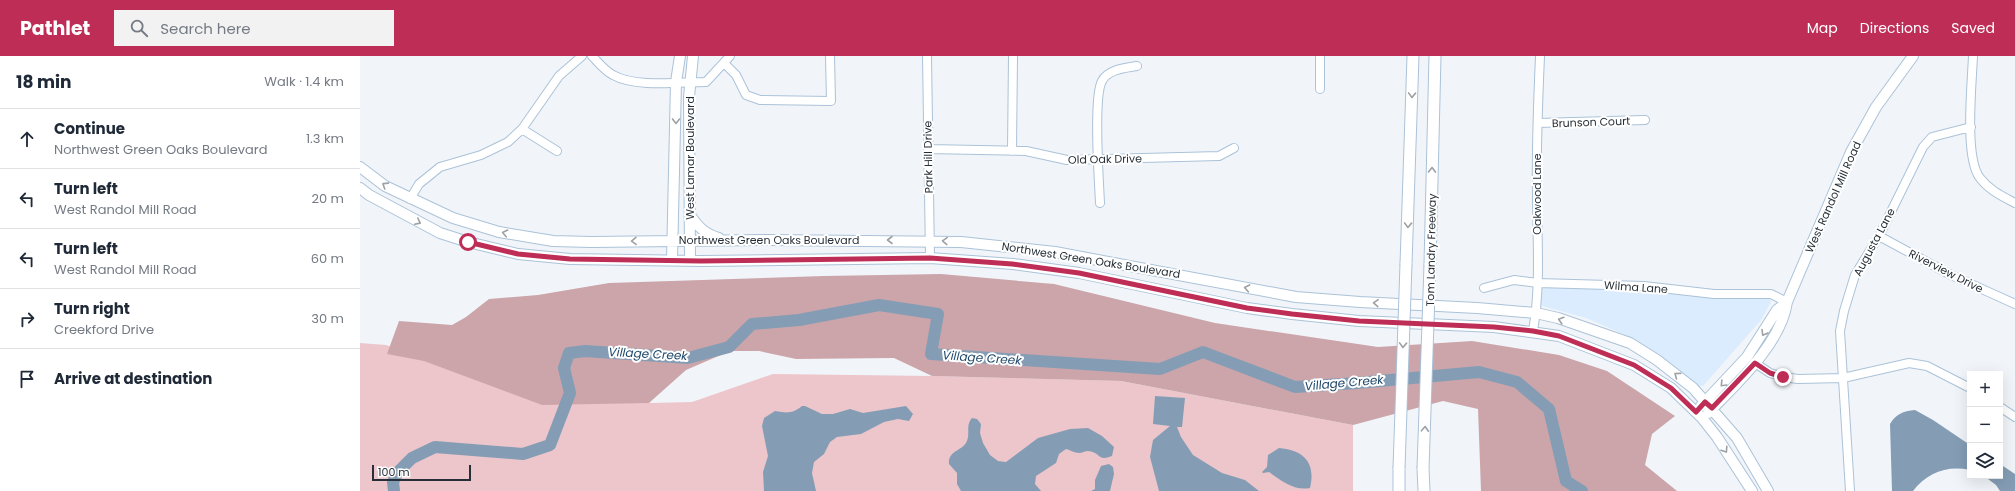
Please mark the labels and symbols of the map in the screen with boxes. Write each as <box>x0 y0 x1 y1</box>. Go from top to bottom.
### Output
one-way arrow <box>1407 92 1416 98</box>
street label: West Lamar Boulevard <box>682 96 698 220</box>
street label: Brunson Court <box>1552 113 1630 131</box>
one-way arrow <box>672 118 680 124</box>
street label: Park Hill Drive <box>919 120 937 194</box>
street label: West Randol Mill Road <box>1801 139 1865 255</box>
street label: Old Oak Drive <box>1068 150 1142 168</box>
street label: Oakwood Lane <box>1529 153 1545 235</box>
one-way arrow <box>1428 167 1436 173</box>
one-way arrow <box>382 182 389 189</box>
street label: Tom Landry Freeway <box>1422 193 1440 307</box>
street label: Augusta Lane <box>1849 205 1899 279</box>
one-way arrow <box>414 217 421 225</box>
one-way arrow <box>1403 222 1412 228</box>
one-way arrow <box>501 229 508 237</box>
street label: Northwest Green Oaks Boulevard <box>679 232 859 248</box>
route start <box>459 233 477 251</box>
one-way arrow <box>887 236 893 244</box>
one-way arrow <box>631 237 637 245</box>
one-way arrow <box>942 237 948 246</box>
street label: Northwest Green Oaks Boulevard <box>1001 238 1181 282</box>
street label: Riverview Drive <box>1906 245 1986 297</box>
street label: Wilma Lane <box>1604 277 1669 297</box>
one-way arrow <box>1244 284 1250 293</box>
one-way arrow <box>1373 299 1379 308</box>
one-way arrow <box>1557 316 1564 325</box>
one-way arrow <box>1761 329 1768 336</box>
one-way arrow <box>1399 342 1408 348</box>
water label: Village Creek <box>608 343 689 364</box>
water label: Village Creek <box>942 346 1023 369</box>
route end <box>1774 368 1792 386</box>
water label: Village Creek <box>1304 371 1385 394</box>
one-way arrow <box>1674 373 1681 380</box>
one-way arrow <box>1720 379 1728 387</box>
one-way arrow <box>1421 426 1429 432</box>
one-way arrow <box>1720 446 1728 453</box>
scale bar <box>372 463 471 482</box>

